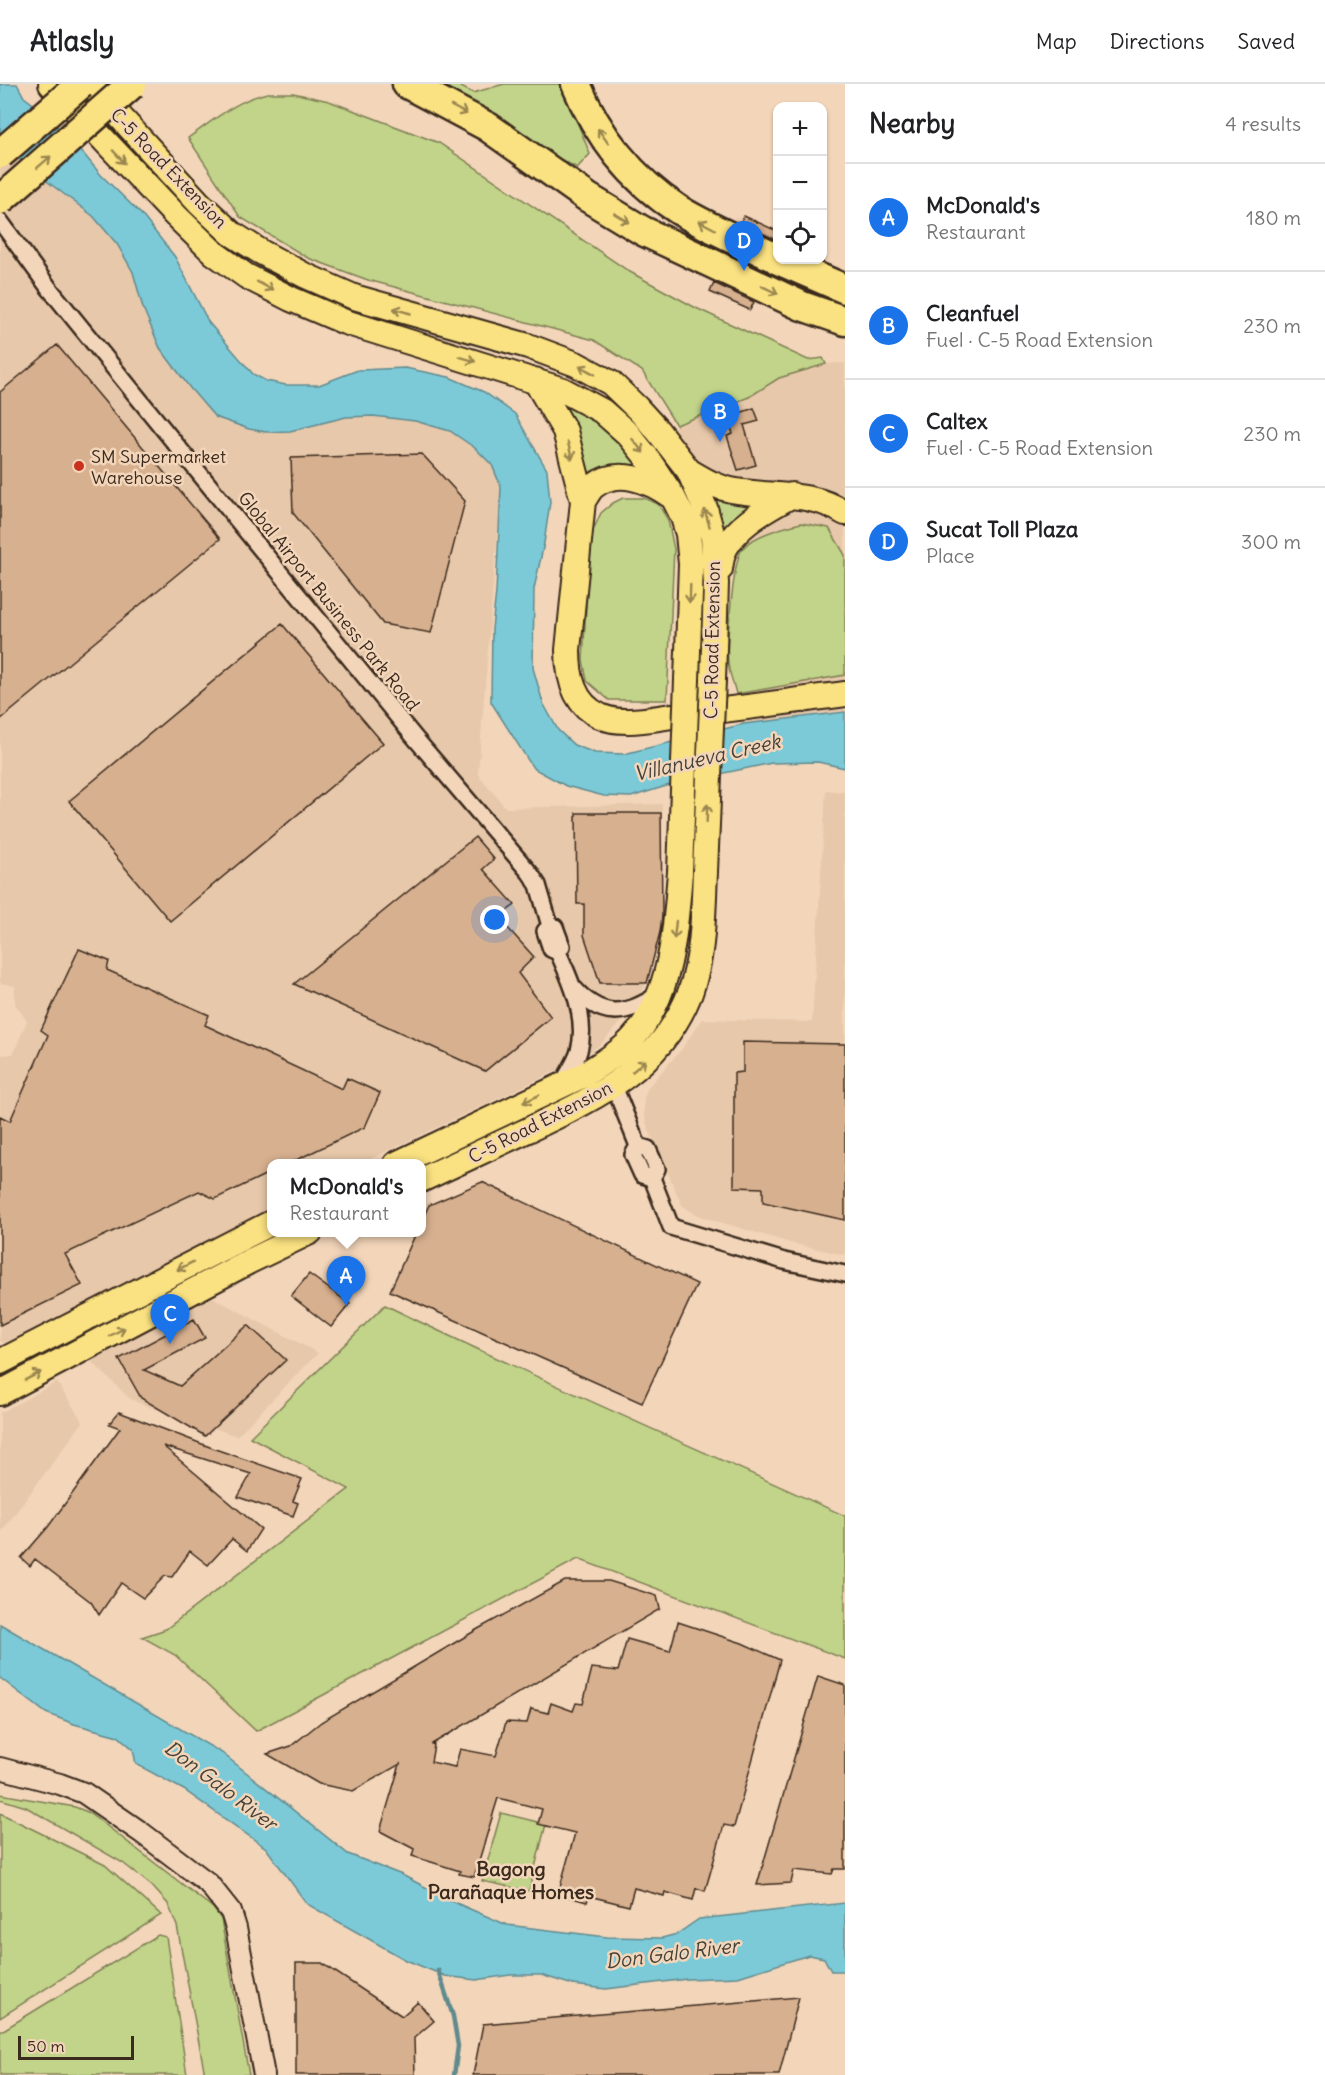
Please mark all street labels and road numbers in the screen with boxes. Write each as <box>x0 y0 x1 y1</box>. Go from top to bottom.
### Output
street label: C-5 Road Extension <box>106 103 232 233</box>
street label: Global Airport Business Park Road <box>233 487 425 716</box>
street label: C-5 Road Extension <box>699 561 725 719</box>
street label: C-5 Road Extension <box>464 1076 616 1168</box>

